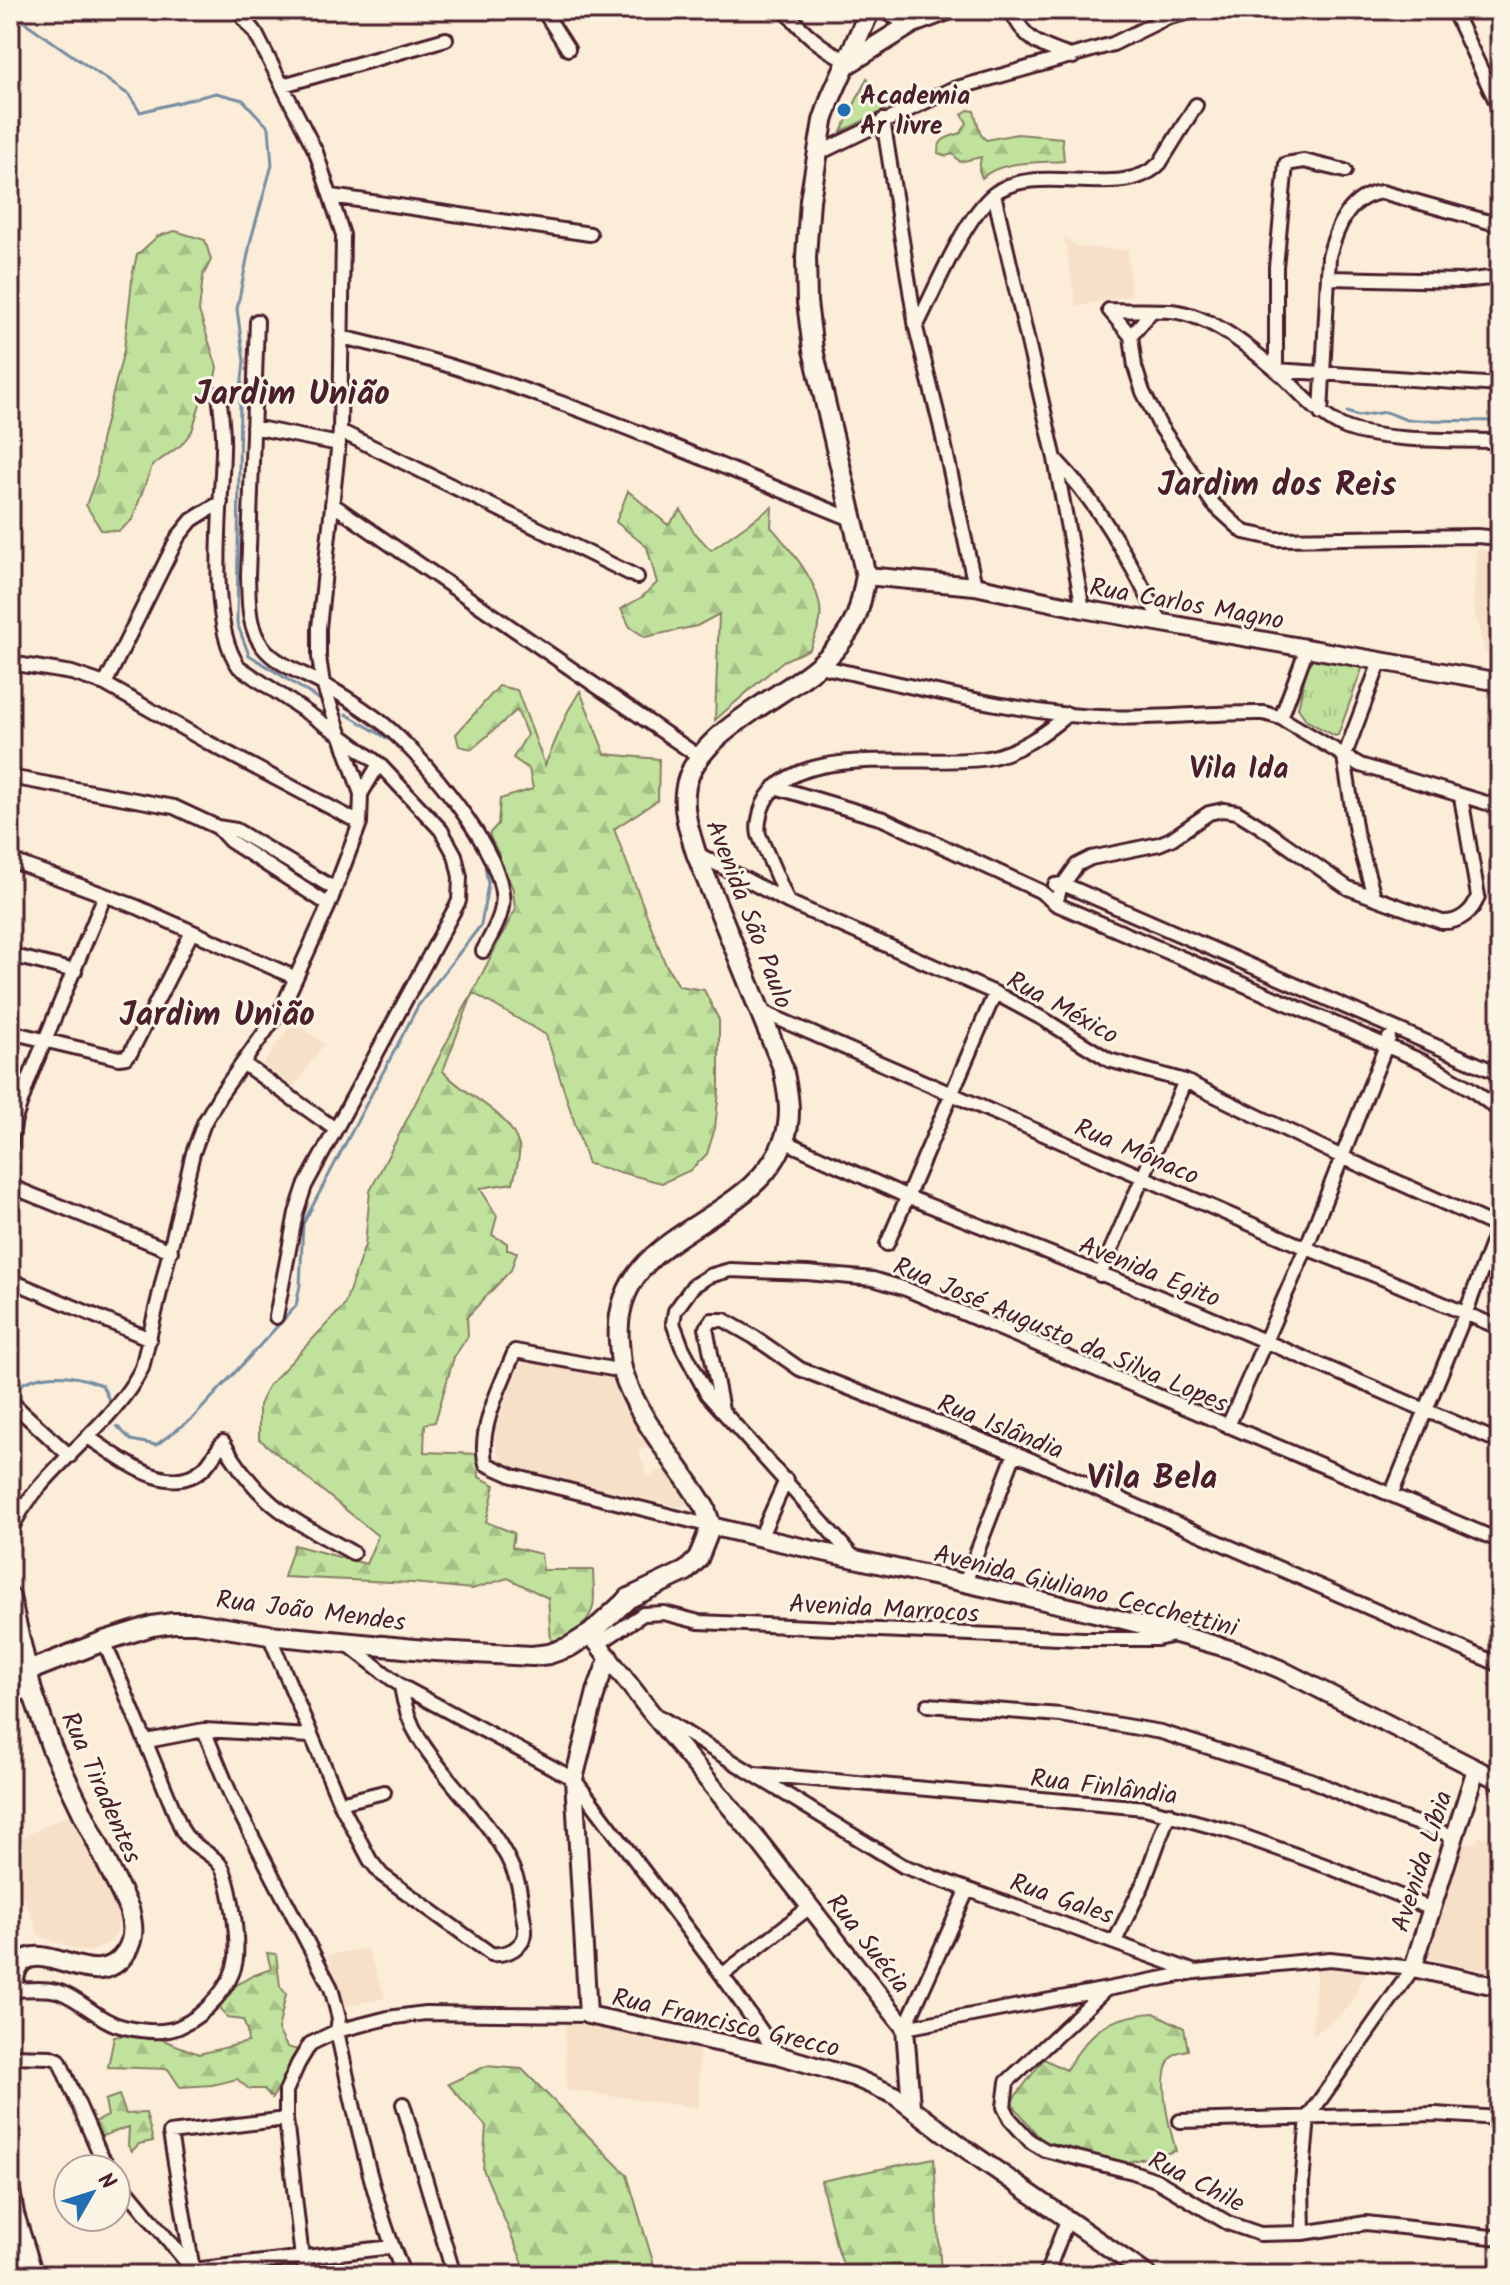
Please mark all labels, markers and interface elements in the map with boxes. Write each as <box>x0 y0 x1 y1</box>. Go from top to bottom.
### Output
place label: Academia Ar livre <box>860 76 970 148</box>
marker: Academia Ar livre <box>835 101 853 119</box>
district label: Jardim União <box>194 368 390 422</box>
district label: Jardim dos Reis <box>1158 459 1397 513</box>
street label: Rua Carlos Magno <box>1086 567 1287 643</box>
district label: Vila Ida <box>1189 746 1289 794</box>
street label: Avenida São Paulo <box>693 814 803 1015</box>
street label: Rua México <box>998 961 1126 1057</box>
district label: Jardim União <box>119 989 315 1043</box>
street label: Rua Mônaco <box>1067 1108 1205 1198</box>
street label: Avenida Egito <box>1072 1225 1227 1320</box>
street label: Rua José Augusto da Silva Lopes <box>886 1246 1234 1426</box>
street label: Rua Islândia <box>931 1383 1070 1472</box>
district label: Vila Bela <box>1087 1452 1217 1506</box>
street label: Avenida Giuliano Cecchettini <box>929 1534 1244 1650</box>
street label: Rua João Mendes <box>214 1580 408 1644</box>
street label: Avenida Marrocos <box>788 1584 980 1636</box>
street label: Rua Tiradentes <box>48 1705 152 1871</box>
street label: Rua Finlândia <box>1028 1758 1180 1818</box>
street label: Avenida Líbia <box>1380 1785 1466 1938</box>
street label: Rua Gales <box>1004 1863 1119 1937</box>
street label: Rua Suécia <box>815 1885 920 2004</box>
street label: Rua Francisco Grecco <box>608 1977 843 2071</box>
street label: Rua Chile <box>1140 2140 1252 2225</box>
north arrow <box>52 2153 132 2233</box>
text: N <box>88 2166 124 2198</box>

